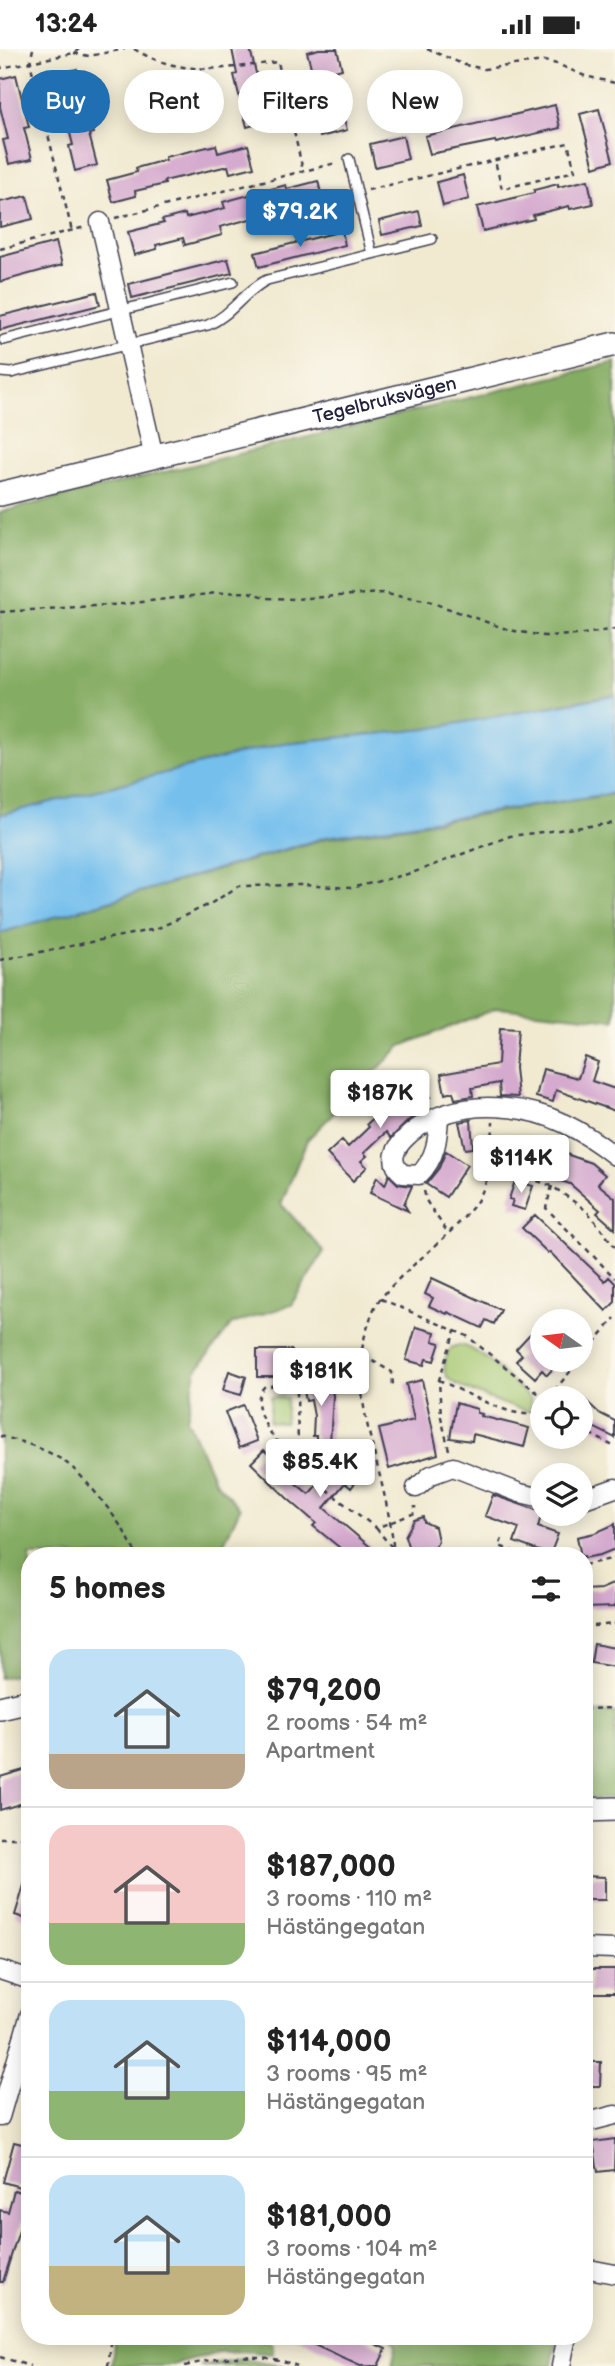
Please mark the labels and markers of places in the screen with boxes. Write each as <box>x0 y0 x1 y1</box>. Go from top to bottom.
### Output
pin: $79.2K <box>243 189 357 249</box>
pin: $187K <box>331 1070 429 1130</box>
pin: $114K <box>472 1135 570 1195</box>
pin: $181K <box>272 1349 370 1408</box>
pin: $85.4K <box>263 1439 377 1499</box>

